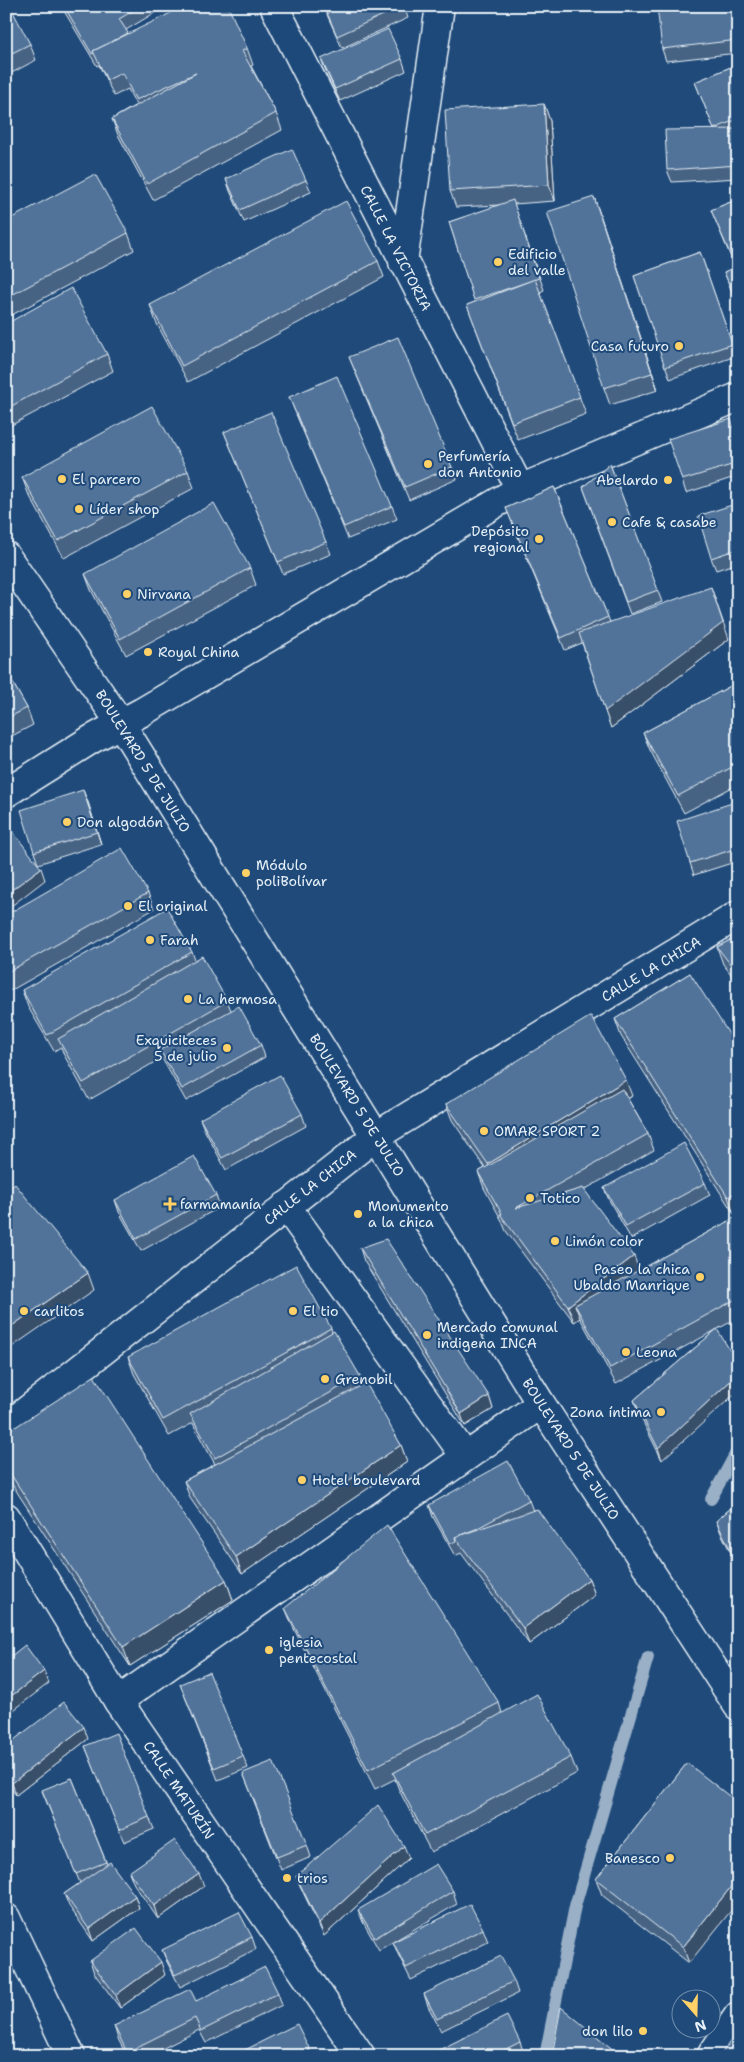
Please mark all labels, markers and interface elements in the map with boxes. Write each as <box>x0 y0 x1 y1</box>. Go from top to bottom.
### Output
street label: CALLE LA VICTORIA <box>357 182 435 314</box>
place label: Edificio del valle <box>508 245 566 279</box>
marker: Edificio del valle <box>492 256 504 268</box>
place label: Casa futuro <box>591 337 669 355</box>
marker: Casa futuro <box>673 340 685 352</box>
place label: Perfumería don Antonio <box>438 447 522 481</box>
marker: Perfumería don Antonio <box>422 458 434 470</box>
place label: El parcero <box>72 470 141 488</box>
place label: Abelardo <box>596 471 658 489</box>
marker: El parcero <box>56 473 68 485</box>
marker: Abelardo <box>662 474 674 486</box>
place label: Líder shop <box>89 500 160 518</box>
marker: Líder shop <box>73 503 85 515</box>
place label: Cafe & casabe <box>622 513 717 531</box>
marker: Cafe & casabe <box>606 516 618 528</box>
place label: Depósito regional <box>471 522 530 556</box>
marker: Depósito regional <box>533 533 545 545</box>
place label: Nirvana <box>137 585 191 603</box>
marker: Nirvana <box>121 588 133 600</box>
place label: Royal China <box>158 643 240 661</box>
marker: Royal China <box>142 646 154 658</box>
street label: BOULEVARD 5 DE JULIO <box>92 686 194 836</box>
place label: Don algodón <box>77 813 164 831</box>
marker: Don algodón <box>61 816 73 828</box>
place label: Módulo poliBolívar <box>256 856 328 890</box>
marker: Módulo poliBolívar <box>240 867 252 879</box>
place label: El original <box>138 897 208 915</box>
marker: El original <box>122 900 134 912</box>
place label: Farah <box>160 931 199 949</box>
street label: CALLE LA CHICA <box>598 932 704 1006</box>
marker: Farah <box>144 934 156 946</box>
place label: La hermosa <box>198 990 277 1008</box>
marker: La hermosa <box>182 993 194 1005</box>
street label: BOULEVARD 5 DE JULIO <box>306 1030 408 1180</box>
place label: Exquiciteces 5 de julio <box>136 1031 217 1065</box>
marker: Exquiciteces 5 de julio <box>221 1042 233 1054</box>
place label: OMAR SPORT 2 <box>494 1122 600 1140</box>
marker: OMAR SPORT 2 <box>478 1125 490 1137</box>
street label: CALLE LA CHICA <box>260 1145 360 1229</box>
place label: Totico <box>540 1189 580 1207</box>
marker: Totico <box>524 1192 536 1204</box>
place label: farmamanía <box>180 1195 262 1213</box>
place label: Monumento a la chica <box>368 1197 449 1231</box>
marker: farmamanía <box>164 1198 176 1210</box>
marker: Monumento a la chica <box>352 1208 364 1220</box>
place label: Limón color <box>565 1232 644 1250</box>
marker: Limón color <box>549 1235 561 1247</box>
place label: Paseo la chica Ubaldo Manrique <box>573 1260 690 1294</box>
marker: Paseo la chica Ubaldo Manrique <box>694 1271 706 1283</box>
place label: carlitos <box>34 1302 84 1320</box>
place label: El tio <box>303 1302 339 1320</box>
marker: carlitos <box>18 1305 30 1317</box>
marker: El tio <box>287 1305 299 1317</box>
place label: Mercado comunal indigena INCA <box>437 1318 559 1352</box>
marker: Mercado comunal indigena INCA <box>421 1329 433 1341</box>
place label: Leona <box>636 1343 677 1361</box>
marker: Leona <box>620 1346 632 1358</box>
place label: Grenobil <box>335 1370 393 1388</box>
marker: Grenobil <box>319 1373 331 1385</box>
street label: BOULEVARD 5 DE JULIO <box>518 1375 624 1523</box>
place label: Zona íntima <box>570 1403 651 1421</box>
marker: Zona íntima <box>655 1406 667 1418</box>
place label: Hotel boulevard <box>312 1471 420 1489</box>
marker: Hotel boulevard <box>296 1474 308 1486</box>
place label: iglesia pentecostal <box>279 1633 358 1667</box>
marker: iglesia pentecostal <box>263 1644 275 1656</box>
street label: CALLE MATURÍN <box>139 1737 219 1843</box>
place label: Banesco <box>605 1849 660 1867</box>
marker: Banesco <box>664 1852 676 1864</box>
place label: trios <box>297 1869 328 1887</box>
marker: trios <box>281 1872 293 1884</box>
north arrow <box>672 1990 722 2040</box>
text: N <box>692 2016 709 2037</box>
place label: don lilo <box>582 2022 633 2040</box>
marker: don lilo <box>637 2025 649 2037</box>

